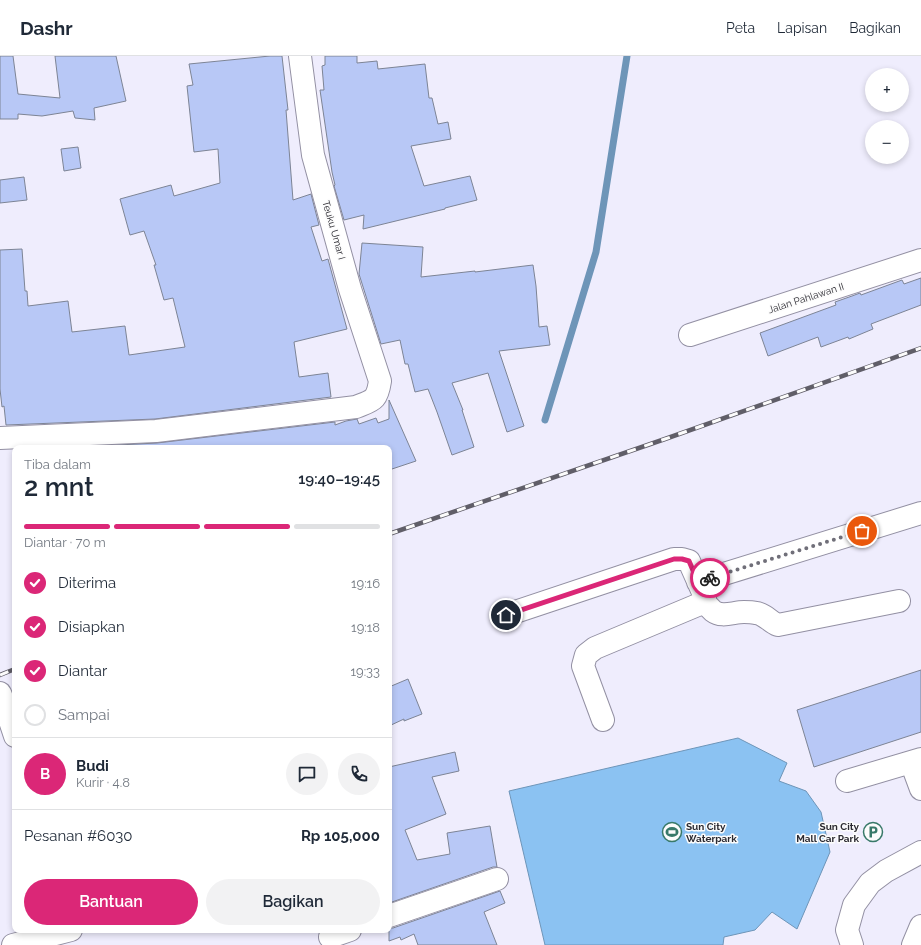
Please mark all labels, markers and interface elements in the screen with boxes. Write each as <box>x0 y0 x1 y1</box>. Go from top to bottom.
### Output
text: Dashr <box>20 17 73 39</box>
text: Peta <box>726 20 755 36</box>
text: Lapisan <box>777 20 827 36</box>
text: Bagikan <box>849 20 901 36</box>
map controls <box>865 68 909 164</box>
button: + <box>865 68 909 112</box>
button: − <box>865 120 909 164</box>
street label: Teuku Umar I <box>320 199 348 261</box>
street label: Jalan Pahlawan II <box>767 281 845 315</box>
text: Tiba dalam <box>24 457 91 472</box>
text: 19:40–19:45 <box>298 470 380 488</box>
text: 2 mnt <box>24 472 94 502</box>
pin <box>845 514 879 548</box>
icon: bag <box>851 520 873 542</box>
text: Diantar · 70 m <box>24 535 106 550</box>
courier <box>690 558 730 598</box>
icon: bike <box>699 567 721 589</box>
icon: check <box>24 572 46 594</box>
text: Diterima <box>58 574 116 592</box>
text: 19:16 <box>351 576 380 591</box>
pin <box>489 598 523 632</box>
icon: home <box>495 604 517 626</box>
icon: check <box>24 616 46 638</box>
text: Disiapkan <box>58 618 125 636</box>
text: 19:18 <box>351 620 380 635</box>
icon: check <box>24 660 46 682</box>
text: Diantar <box>58 662 107 680</box>
text: 19:33 <box>350 664 380 679</box>
text: Sampai <box>58 706 110 724</box>
button: chat <box>286 753 328 795</box>
button: phone <box>338 753 380 795</box>
text: Budi <box>76 757 109 775</box>
text: B <box>40 765 50 783</box>
text: Kurir · 4.8 <box>76 775 130 790</box>
sports icon: Sun City Waterpark <box>661 821 683 843</box>
place label: Sun City Waterpark <box>686 821 737 844</box>
place label: Sun City Mall Car Park <box>796 821 859 844</box>
parking icon: Sun City Mall Car Park <box>862 821 884 843</box>
text: Pesanan #6030 <box>24 827 133 845</box>
text: Rp 105,000 <box>301 827 380 845</box>
button: Bantuan <box>24 879 198 925</box>
button: Bagikan <box>206 879 380 925</box>

